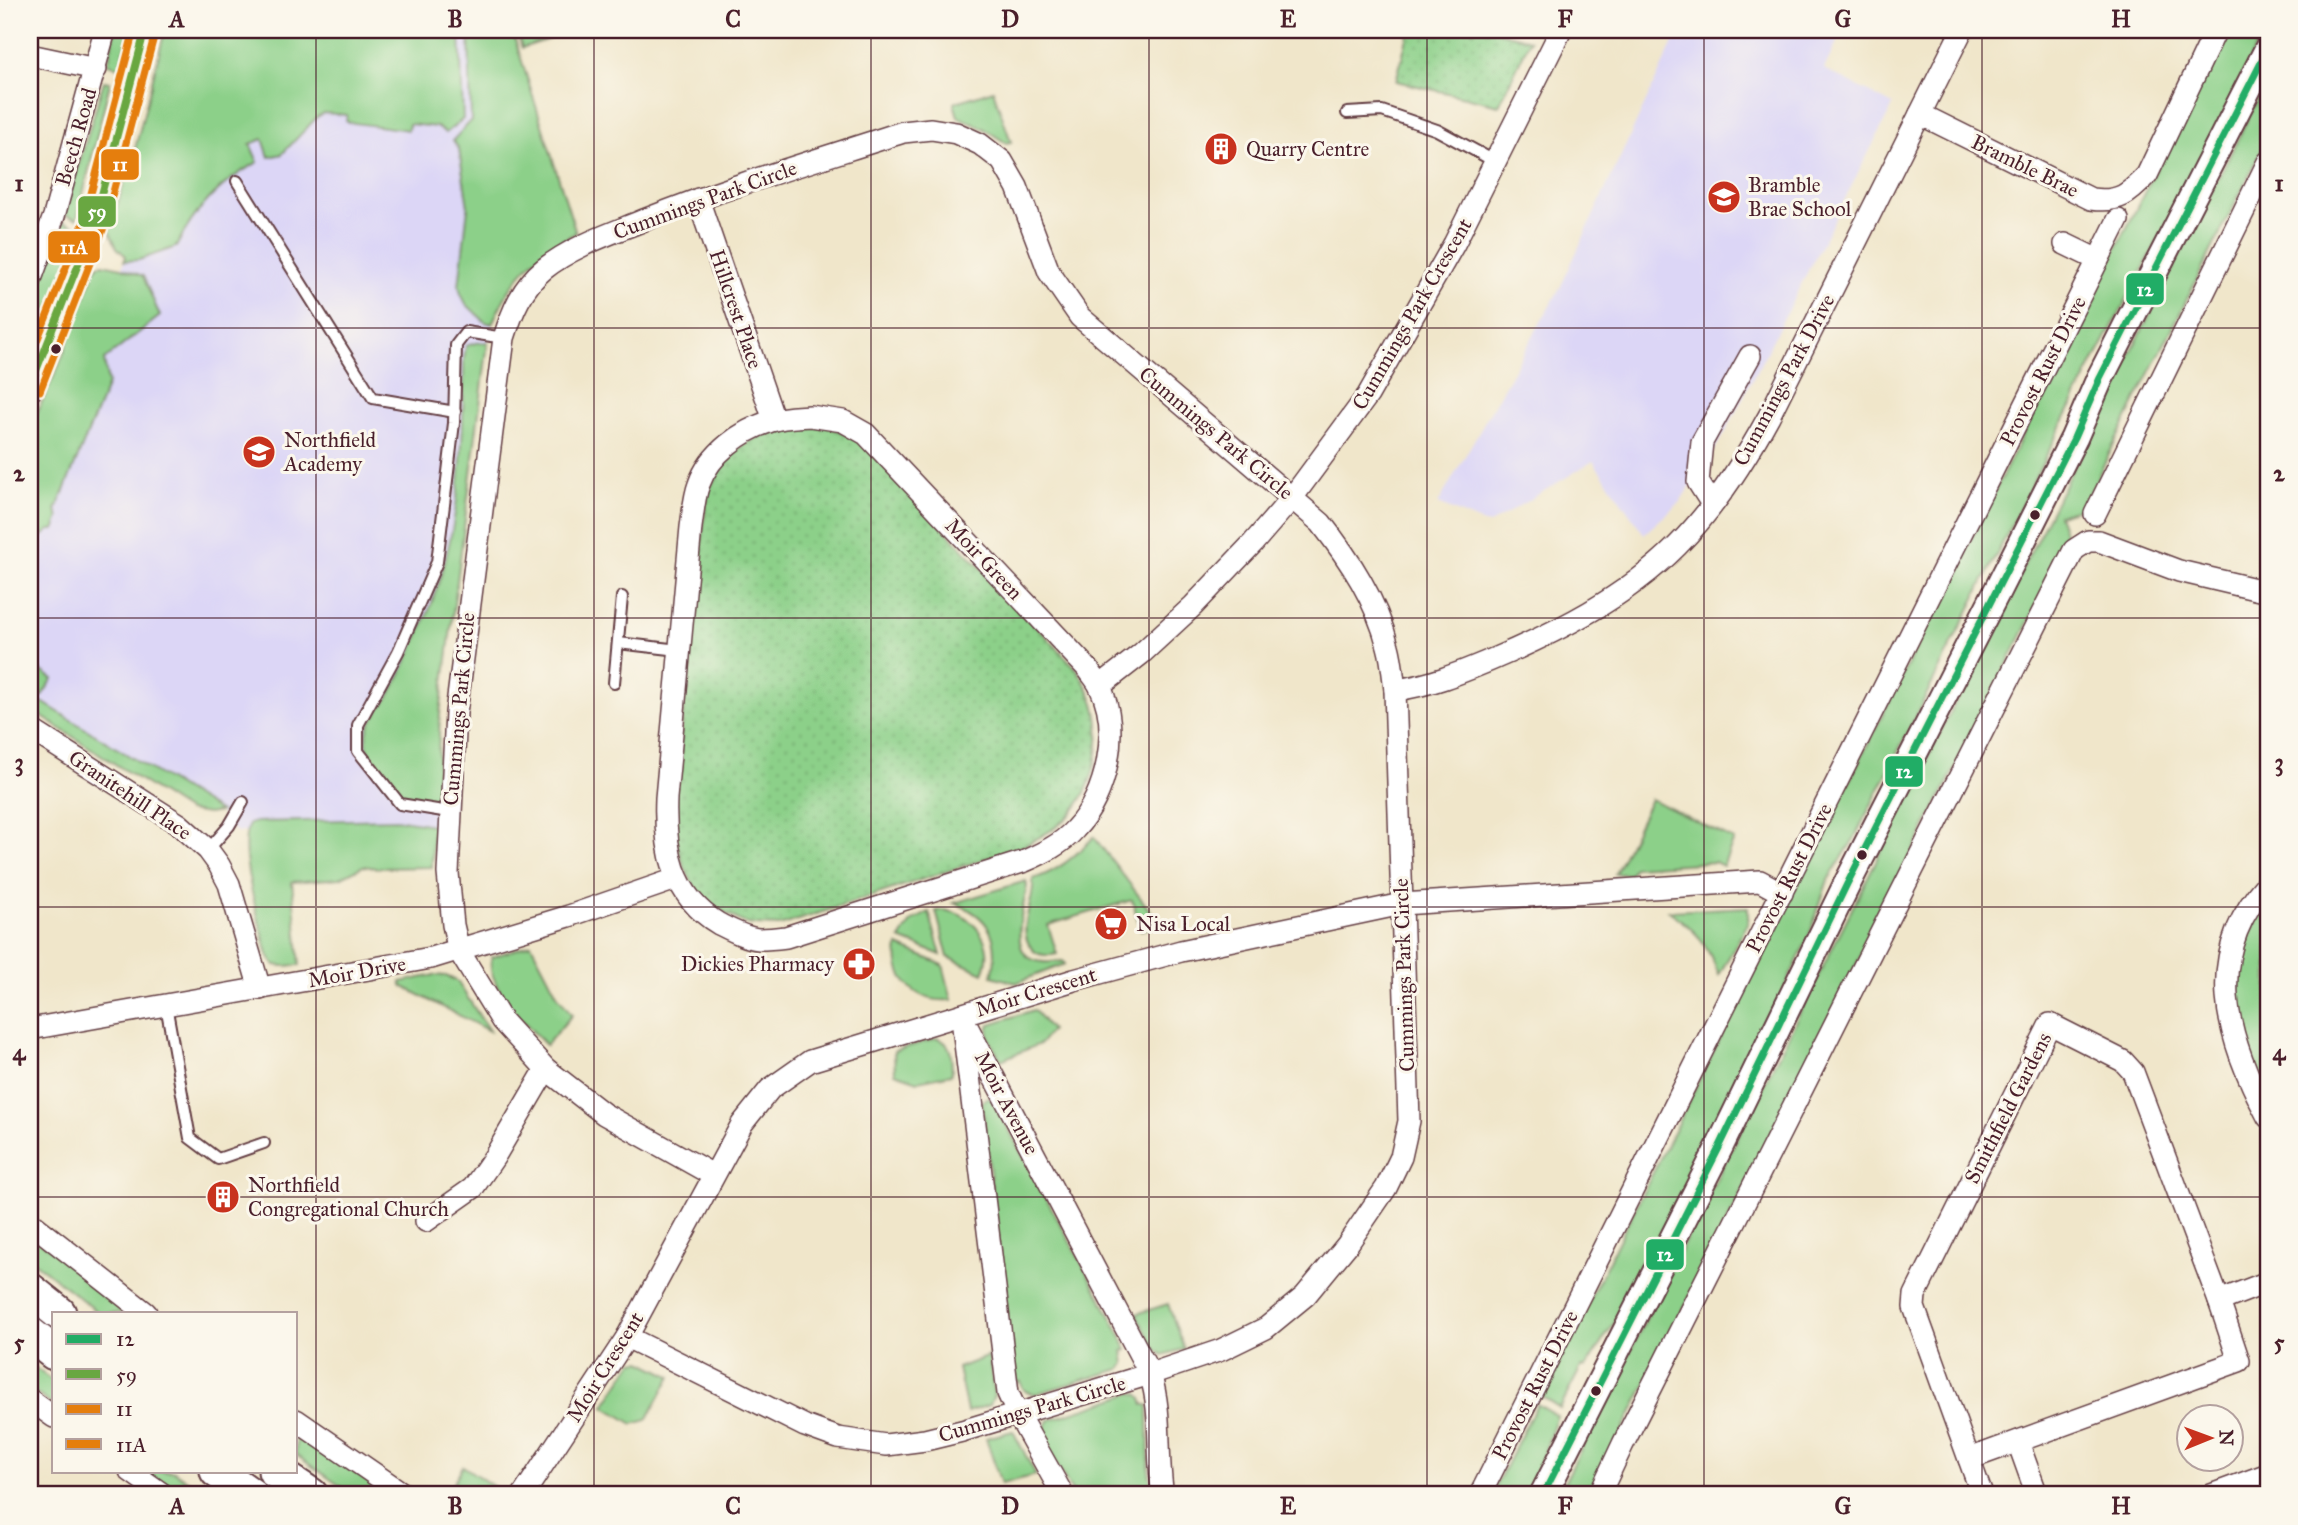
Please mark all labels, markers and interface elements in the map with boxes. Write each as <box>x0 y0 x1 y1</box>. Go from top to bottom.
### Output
text: A <box>167 5 185 33</box>
text: B <box>447 5 463 33</box>
text: C <box>725 5 741 33</box>
text: D <box>1001 5 1019 33</box>
text: E <box>1280 5 1297 33</box>
text: F <box>1557 5 1573 33</box>
text: G <box>1835 5 1852 33</box>
text: H <box>2111 5 2131 33</box>
street label: Beech Road <box>50 84 103 189</box>
street label: Bramble Brae <box>1967 129 2083 203</box>
building icon: Quarry Centre <box>1202 130 1240 168</box>
place label: Quarry Centre <box>1246 136 1370 162</box>
line badge: 11 <box>100 148 140 181</box>
text: 11 <box>112 153 128 176</box>
street label: Cummings Park Circle <box>610 155 801 245</box>
text: 1 <box>14 169 24 197</box>
text: 1 <box>2274 169 2284 197</box>
place label: Bramble Brae School <box>1748 172 1852 222</box>
school or university icon: Bramble Brae School <box>1705 178 1743 216</box>
line badge: 59 <box>77 195 117 228</box>
text: 59 <box>87 200 107 224</box>
street label: Cummings Park Crescent <box>1346 213 1478 415</box>
line badge: 11A <box>47 230 101 264</box>
text: 11A <box>60 236 88 259</box>
street label: Hillcrest Place <box>703 246 769 372</box>
line badge: 12 <box>2125 272 2165 306</box>
text: 12 <box>2137 278 2154 301</box>
street label: Cummings Park Drive <box>1728 289 1840 470</box>
street label: Provost Rust Drive <box>1994 292 2092 450</box>
unlabelled marker <box>49 342 63 356</box>
street label: Cummings Park Circle <box>1134 361 1299 505</box>
place label: Northfield Academy <box>283 427 377 477</box>
school or university icon: Northfield Academy <box>240 433 278 471</box>
text: 2 <box>13 459 25 487</box>
text: 2 <box>2273 459 2285 487</box>
unlabelled marker <box>2028 508 2042 522</box>
street label: Moir Green <box>940 513 1028 605</box>
street label: Cummings Park Circle <box>438 611 480 807</box>
street label: Granitehill Place <box>64 744 197 846</box>
text: 3 <box>14 748 24 777</box>
text: 3 <box>2274 748 2284 777</box>
line badge: 12 <box>1884 755 1924 788</box>
text: 12 <box>1896 760 1913 783</box>
street label: Provost Rust Drive <box>1740 799 1838 957</box>
unlabelled marker <box>1855 848 1869 862</box>
street label: Cummings Park Circle <box>1388 878 1420 1072</box>
supermarket icon: Nisa Local <box>1092 905 1130 943</box>
place label: Nisa Local <box>1136 911 1231 937</box>
pharmacy icon: Dickies Pharmacy <box>840 945 878 983</box>
street label: Moir Drive <box>306 951 408 993</box>
place label: Dickies Pharmacy <box>681 951 835 977</box>
street label: Moir Crescent <box>972 961 1100 1023</box>
street label: Smithfield Gardens <box>1959 1028 2057 1188</box>
text: 4 <box>13 1038 27 1066</box>
text: 4 <box>2273 1038 2287 1066</box>
street label: Moir Avenue <box>969 1047 1045 1159</box>
place label: Northfield Congregational Church <box>248 1172 449 1222</box>
building icon: Northfield Congregational Church <box>204 1178 242 1216</box>
line badge: 12 <box>1645 1238 1685 1271</box>
text: 12 <box>1657 1243 1674 1266</box>
street label: Provost Rust Drive <box>1486 1306 1584 1464</box>
street label: Moir Crescent <box>561 1307 649 1427</box>
legend <box>52 1312 298 1472</box>
text: 12 <box>116 1326 135 1352</box>
text: 5 <box>14 1328 25 1356</box>
text: 5 <box>2274 1328 2285 1356</box>
text: 59 <box>116 1362 137 1388</box>
street label: Cummings Park Circle <box>935 1370 1129 1448</box>
unlabelled marker <box>1589 1384 1603 1398</box>
text: 11 <box>116 1396 133 1422</box>
north arrow <box>2176 1402 2246 1472</box>
text: N <box>2215 1429 2238 1446</box>
text: 11A <box>116 1432 147 1458</box>
text: A <box>167 1492 185 1520</box>
text: B <box>447 1492 463 1520</box>
text: C <box>725 1492 741 1520</box>
text: D <box>1001 1492 1019 1520</box>
text: E <box>1280 1492 1297 1520</box>
text: F <box>1557 1492 1573 1520</box>
text: G <box>1835 1492 1852 1520</box>
text: H <box>2111 1492 2131 1520</box>

